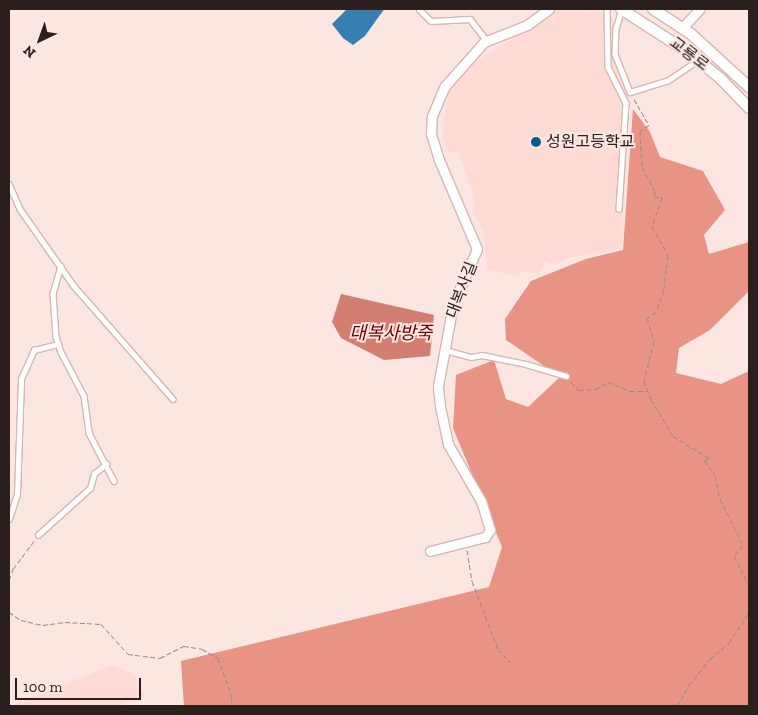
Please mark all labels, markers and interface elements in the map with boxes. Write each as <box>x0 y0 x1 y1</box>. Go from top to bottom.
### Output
north arrow <box>15 15 65 65</box>
street label: 교룡로 <box>666 33 712 75</box>
text: N <box>20 42 39 61</box>
place label: 성원고등학교 <box>546 132 634 152</box>
marker: 성원고등학교 <box>530 136 542 148</box>
street label: 대복사길 <box>442 259 482 321</box>
water label: 대복사방죽 <box>350 322 432 344</box>
scale bar <box>18 668 144 700</box>
text: 100 m <box>23 678 62 696</box>

